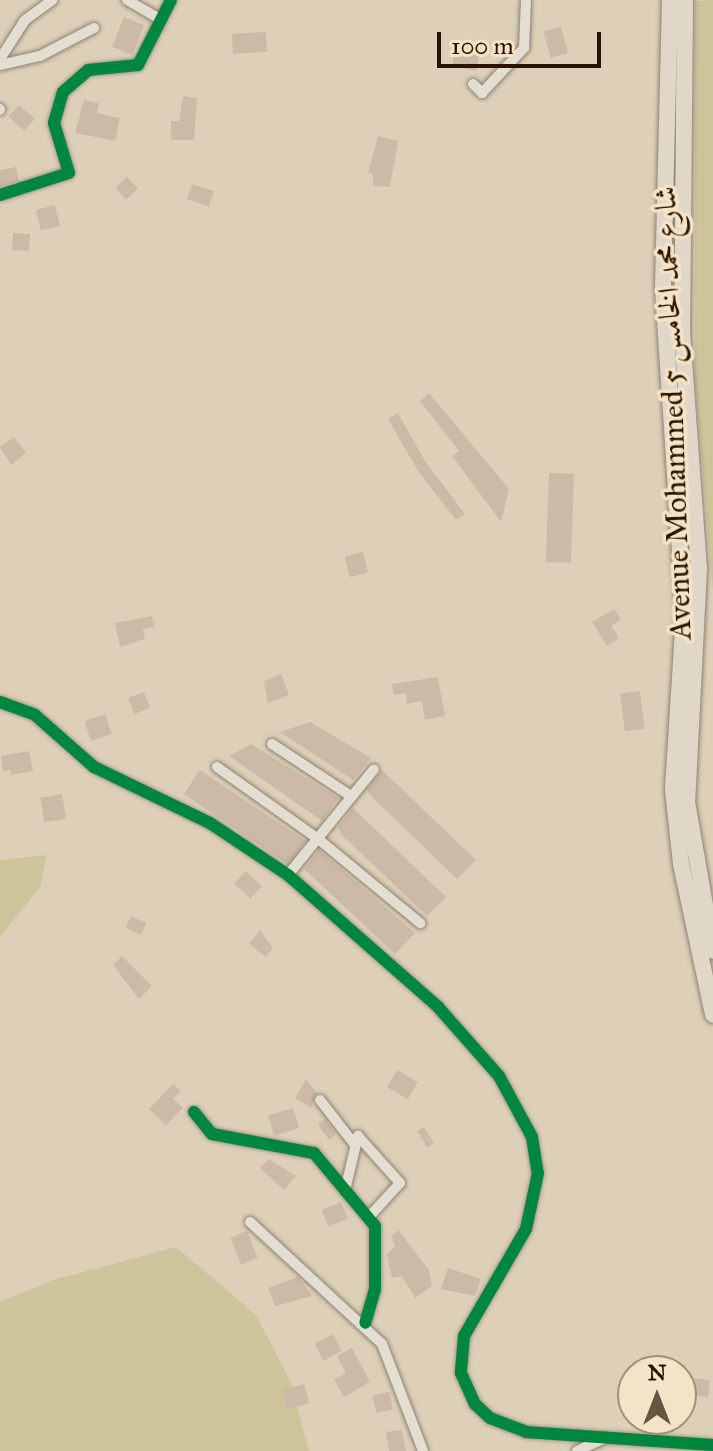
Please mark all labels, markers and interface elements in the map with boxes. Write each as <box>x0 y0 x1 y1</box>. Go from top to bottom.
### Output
scale bar <box>441 16 605 66</box>
text: 100 m <box>451 31 514 61</box>
street label: Avenue Mohammed 5 شارع محمد الخامس <box>647 186 699 640</box>
north arrow <box>617 1355 697 1435</box>
text: N <box>648 1359 666 1386</box>

